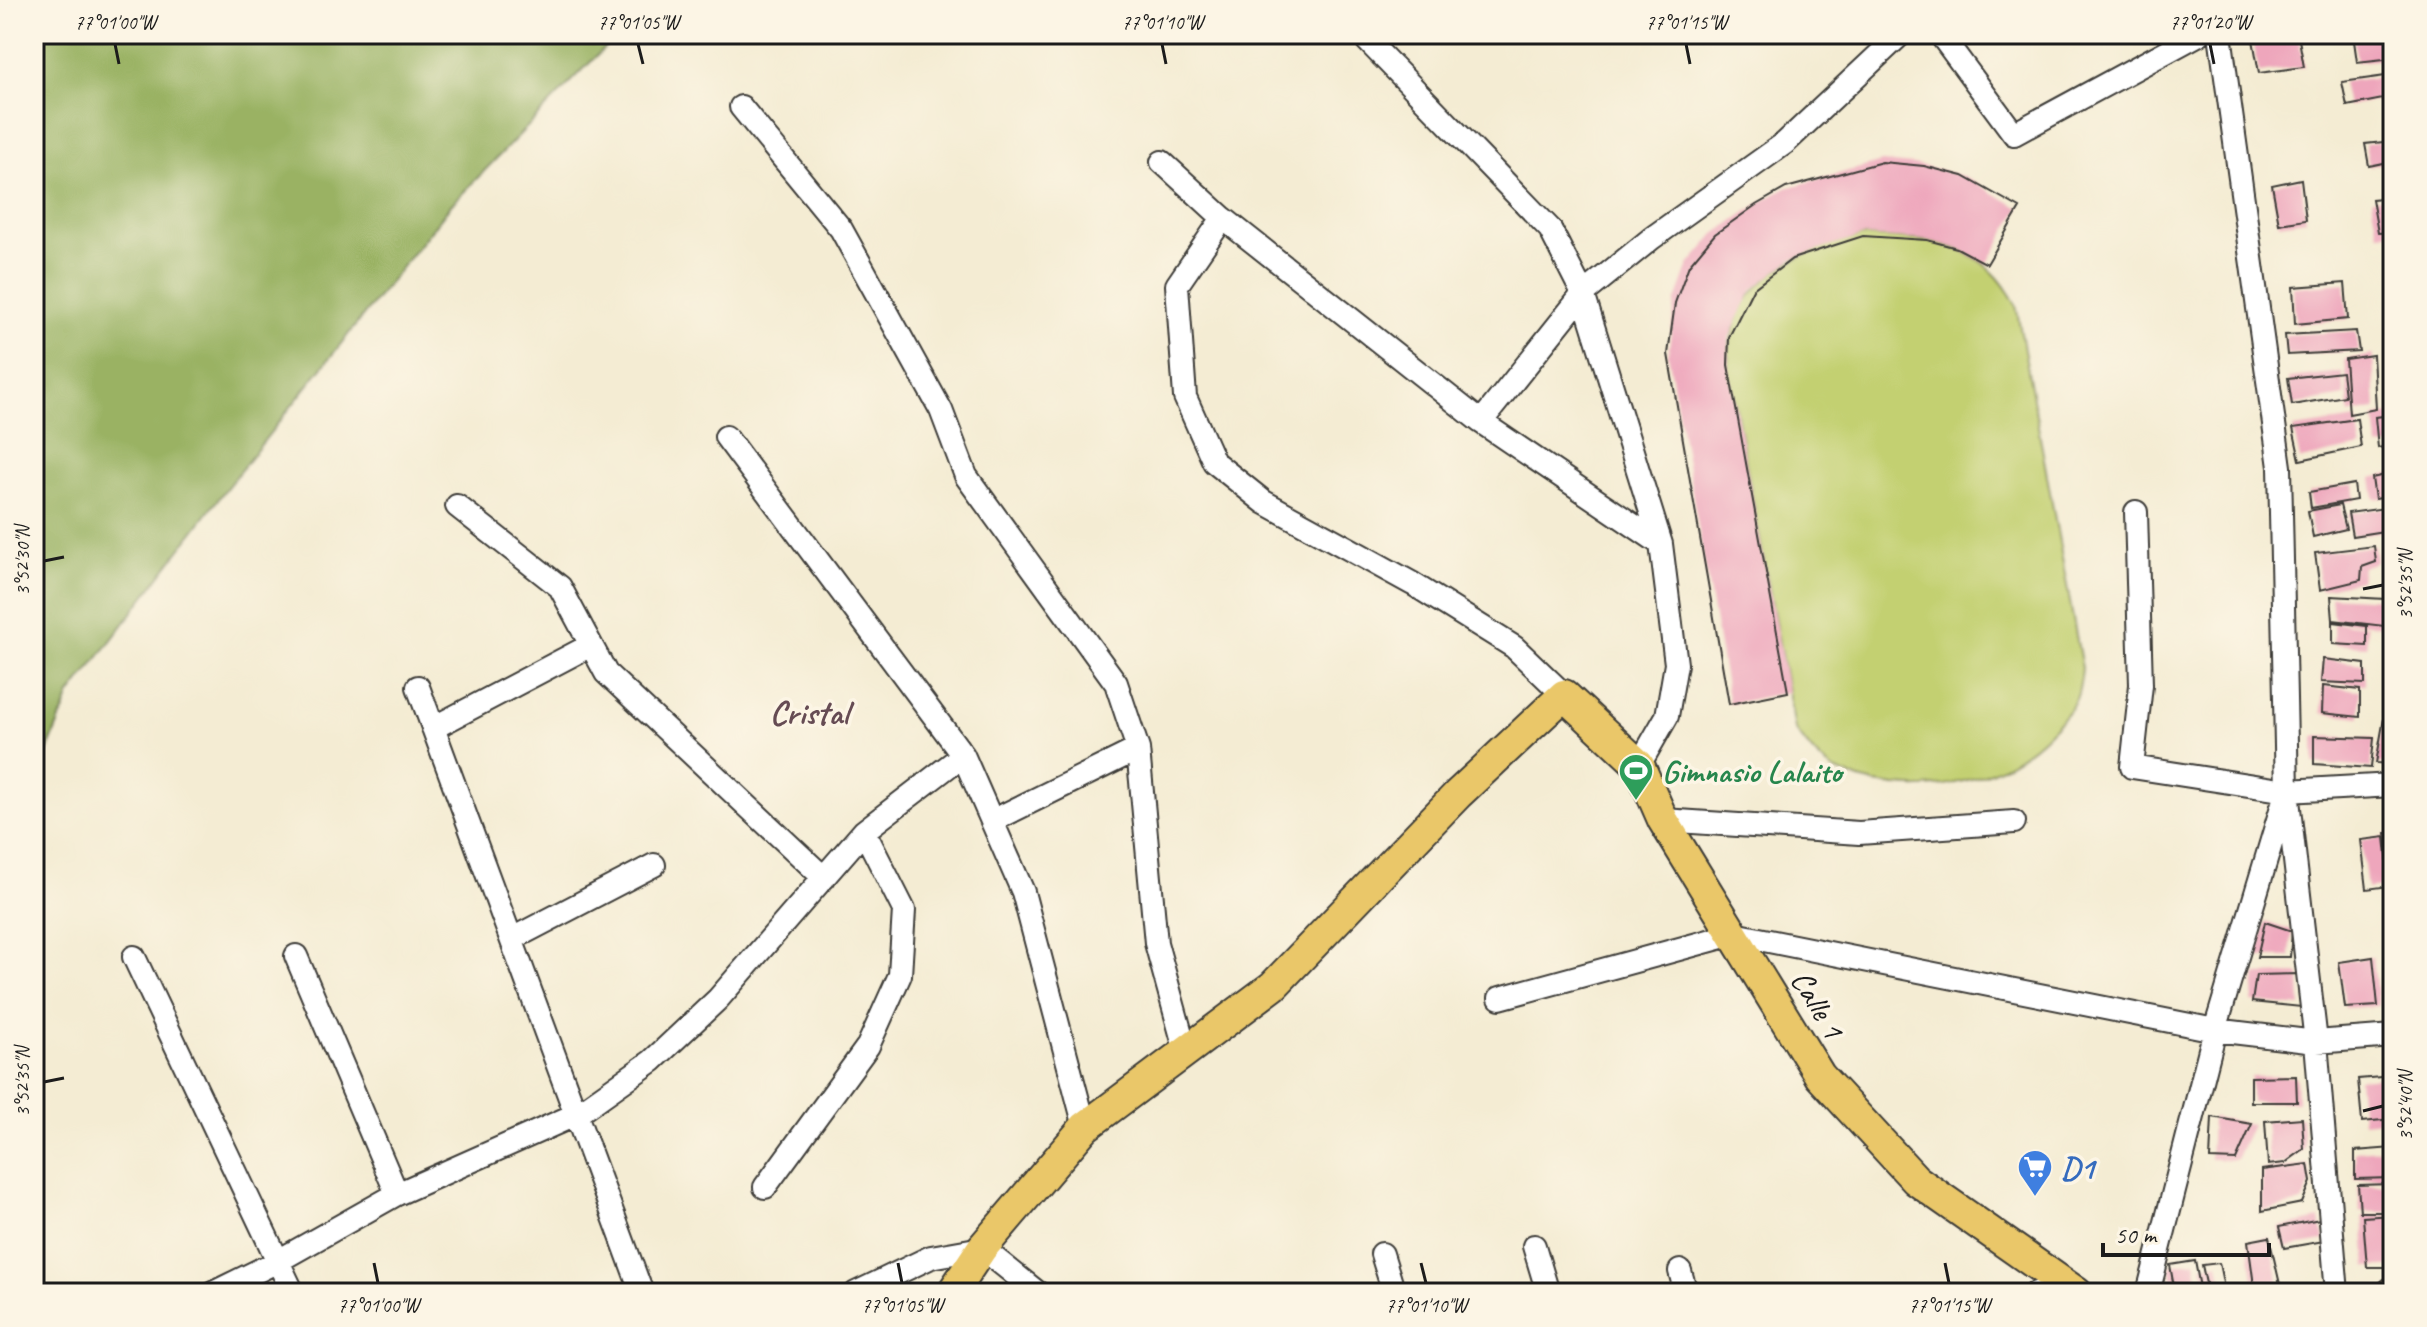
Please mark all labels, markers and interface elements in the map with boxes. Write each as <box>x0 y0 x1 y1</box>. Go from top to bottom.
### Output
text: 77°01'00"W <box>74 10 159 35</box>
text: 77°01'05"W <box>597 10 682 35</box>
text: 77°01'10"W <box>1121 10 1206 35</box>
text: 77°01'15"W <box>1645 10 1730 35</box>
text: 77°01'20"W <box>2169 10 2254 35</box>
text: 3°52'30"N <box>10 523 35 596</box>
text: 3°52'35"N <box>2393 547 2418 620</box>
district label: Cristal <box>770 691 855 734</box>
place label: Gimnasio Lalaito <box>1662 751 1845 792</box>
sports icon: Gimnasio Lalaito <box>1617 752 1655 802</box>
street label: Calle 1 <box>1781 963 1855 1047</box>
text: 3°52'35"N <box>10 1044 35 1117</box>
text: 3°52'40"N <box>2393 1068 2418 1141</box>
place label: D1 <box>2061 1147 2098 1188</box>
supermarket icon: D1 <box>2016 1148 2054 1198</box>
scale bar <box>2103 1207 2269 1257</box>
text: 50 m <box>2115 1220 2158 1250</box>
text: 77°01'00"W <box>337 1293 422 1318</box>
text: 77°01'05"W <box>861 1293 946 1318</box>
text: 77°01'10"W <box>1385 1293 1470 1318</box>
text: 77°01'15"W <box>1908 1293 1993 1318</box>

